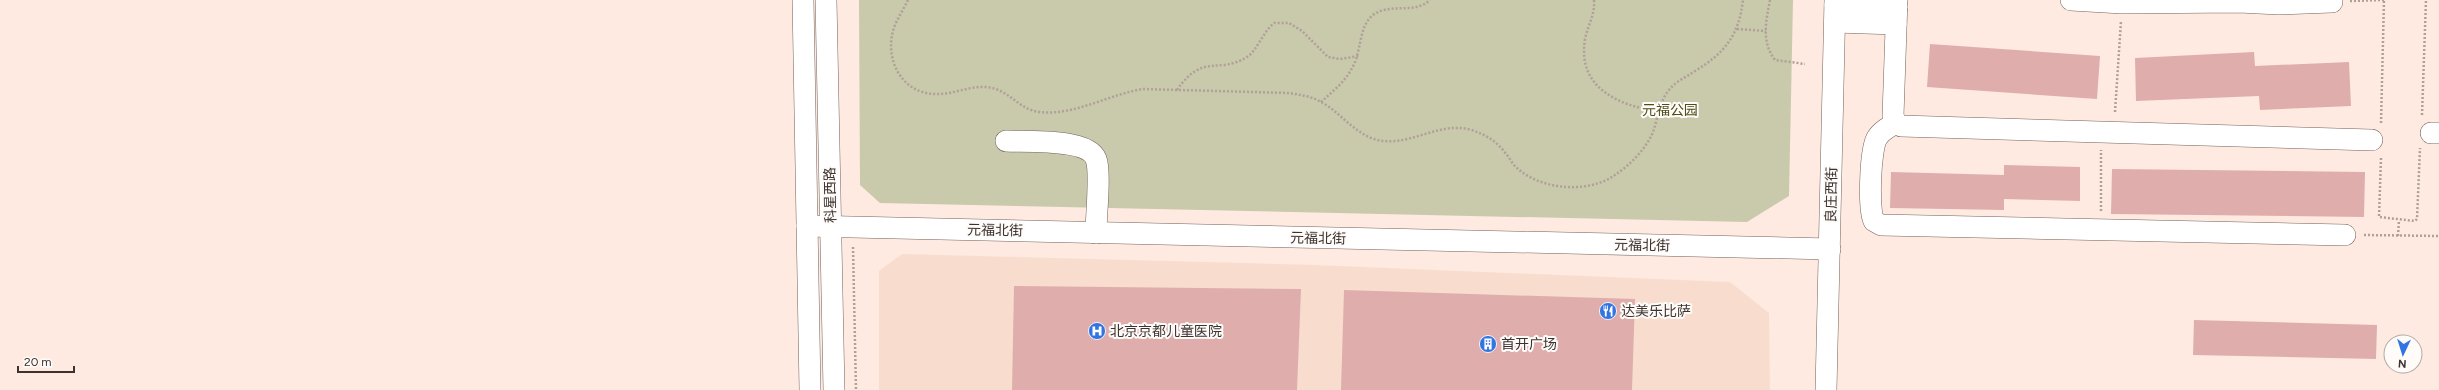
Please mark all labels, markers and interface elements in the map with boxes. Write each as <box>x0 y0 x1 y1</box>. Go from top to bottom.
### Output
park label: 元福公园 <box>1642 102 1698 119</box>
street label: 科星西路 <box>822 167 839 223</box>
street label: 良庄西街 <box>1823 167 1840 223</box>
street label: 元福北街 <box>967 222 1023 239</box>
street label: 元福北街 <box>1290 230 1346 247</box>
street label: 元福北街 <box>1614 237 1670 254</box>
restaurant icon: 达美乐比萨 <box>1598 301 1618 321</box>
place label: 达美乐比萨 <box>1621 303 1691 320</box>
hospital icon: 北京京都儿童医院 <box>1087 321 1107 341</box>
place label: 北京京都儿童医院 <box>1110 323 1222 340</box>
building icon: 首开广场 <box>1478 334 1498 354</box>
north arrow <box>2383 334 2423 374</box>
place label: 首开广场 <box>1501 336 1557 353</box>
scale bar <box>18 348 74 374</box>
text: 20 m <box>24 355 52 369</box>
text: N <box>2398 357 2407 370</box>

